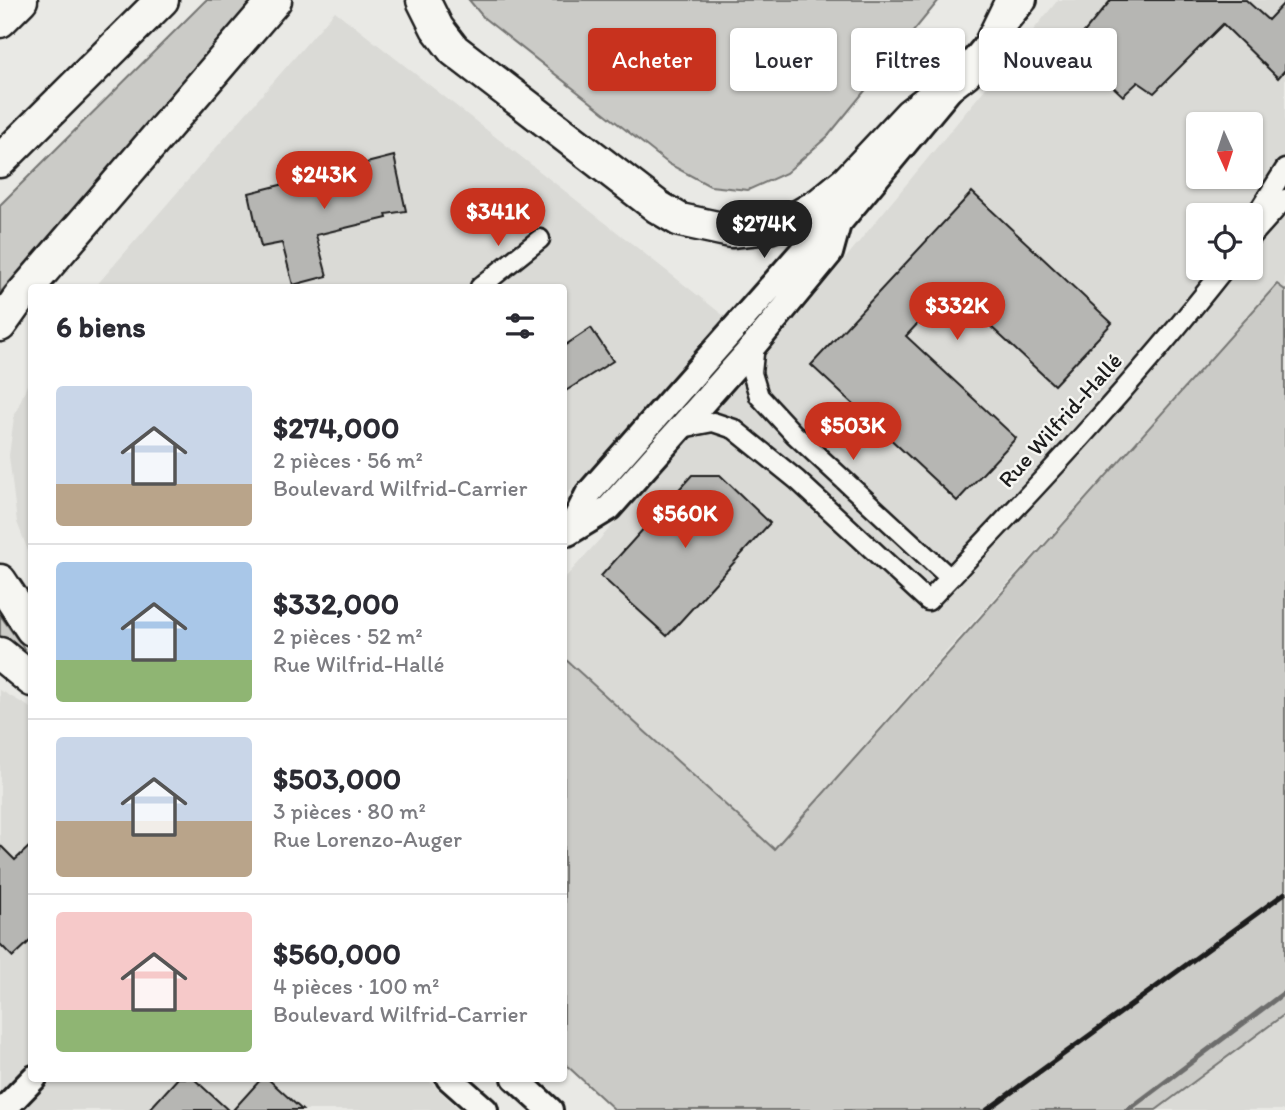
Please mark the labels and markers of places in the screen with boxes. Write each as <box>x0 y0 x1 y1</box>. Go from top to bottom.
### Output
pin: $243K <box>275 152 373 211</box>
pin: $341K <box>449 188 547 248</box>
pin: $274K <box>715 201 813 260</box>
pin: $332K <box>908 282 1006 342</box>
pin: $503K <box>804 402 902 462</box>
pin: $560K <box>636 490 734 550</box>

